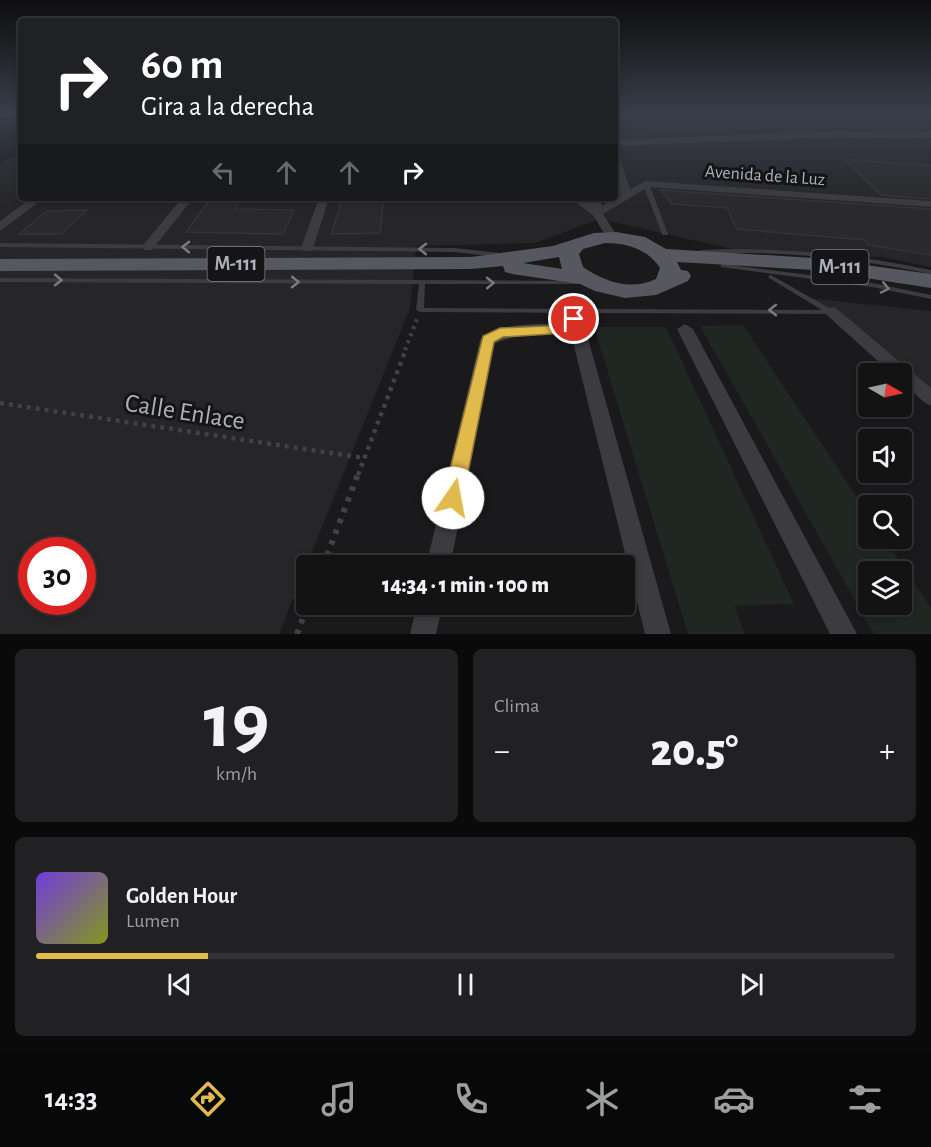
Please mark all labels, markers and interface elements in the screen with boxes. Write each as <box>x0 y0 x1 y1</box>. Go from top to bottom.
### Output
icon: right <box>42 42 120 120</box>
text: 60 m <box>141 44 223 86</box>
text: Gira a la derecha <box>141 93 314 120</box>
icon: left <box>207 156 240 189</box>
icon: ahead <box>270 156 303 189</box>
icon: ahead <box>333 156 366 189</box>
icon: right <box>396 156 429 189</box>
street label: Avenida de la Luz <box>704 163 826 189</box>
one-way arrow <box>181 241 190 253</box>
one-way arrow <box>418 243 427 255</box>
road number: M-111 <box>208 247 264 281</box>
road number: M-111 <box>812 250 868 284</box>
one-way arrow <box>54 274 63 286</box>
one-way arrow <box>291 276 300 288</box>
one-way arrow <box>486 277 495 289</box>
one-way arrow <box>880 280 890 293</box>
pin <box>548 293 599 344</box>
icon: arrive <box>557 302 590 335</box>
one-way arrow <box>769 304 778 316</box>
north arrow <box>858 363 912 417</box>
map controls <box>858 363 912 615</box>
street label: Calle Enlace <box>123 390 247 434</box>
button: sound <box>858 429 912 483</box>
position arrow <box>421 466 485 530</box>
button: search <box>858 495 912 549</box>
speed limit sign: 30 <box>18 537 96 615</box>
button: layers <box>858 561 912 615</box>
text: 14:34 · 1 min · 100 m <box>382 574 549 596</box>
text: 19 <box>204 684 269 762</box>
text: Clima <box>494 696 539 716</box>
text: 20.5° <box>651 729 738 774</box>
text: − <box>494 735 510 768</box>
text: + <box>879 735 895 768</box>
text: km/h <box>216 764 257 784</box>
text: Golden Hour <box>126 885 237 907</box>
text: Lumen <box>126 911 180 931</box>
icon: previous <box>163 968 196 1001</box>
icon: pause <box>449 968 482 1001</box>
icon: next <box>735 968 768 1001</box>
icon: directions <box>187 1078 229 1120</box>
icon: music <box>318 1078 360 1120</box>
icon: phone <box>450 1078 492 1120</box>
icon: climate <box>581 1078 623 1120</box>
icon: car <box>713 1078 755 1120</box>
icon: filters <box>844 1078 886 1120</box>
text: 14:33 <box>45 1085 97 1112</box>

